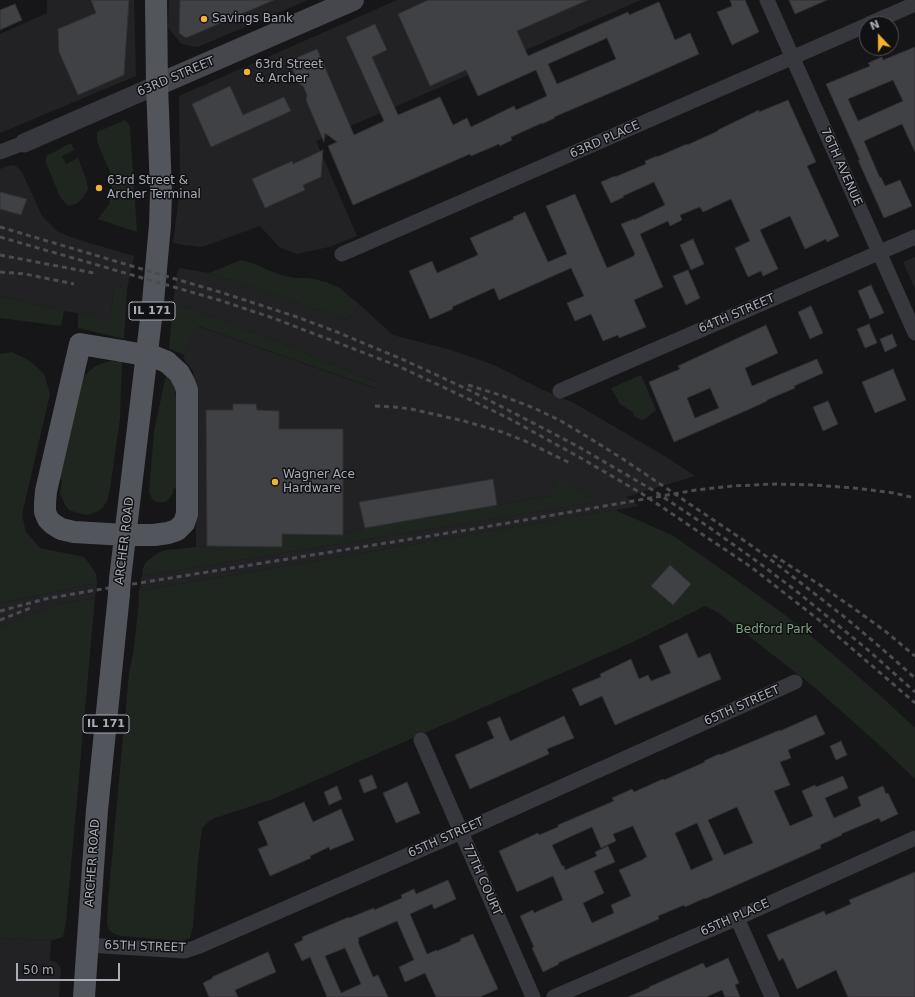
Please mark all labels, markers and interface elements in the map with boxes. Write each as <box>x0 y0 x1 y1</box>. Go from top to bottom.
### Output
place label: Savings Bank <box>212 12 293 26</box>
marker: Savings Bank <box>199 14 209 24</box>
north arrow <box>859 16 899 56</box>
text: N <box>868 18 881 33</box>
street label: 63RD STREET <box>135 54 217 100</box>
place label: 63rd Street & Archer <box>255 58 323 86</box>
marker: 63rd Street & Archer <box>242 67 252 77</box>
street label: 63RD PLACE <box>568 118 642 162</box>
street label: 76TH AVENUE <box>817 126 865 208</box>
place label: 63rd Street & Archer Terminal <box>107 174 201 202</box>
marker: 63rd Street & Archer Terminal <box>94 183 104 193</box>
street label: 64TH STREET <box>697 292 777 336</box>
road number: IL 171 <box>129 302 175 320</box>
place label: Wagner Ace Hardware <box>283 468 355 496</box>
marker: Wagner Ace Hardware <box>270 477 280 487</box>
street label: ARCHER ROAD <box>112 496 138 586</box>
park label: Bedford Park <box>736 623 812 637</box>
street label: 65TH STREET <box>702 683 782 729</box>
road number: IL 171 <box>83 715 129 733</box>
street label: 65TH STREET <box>406 815 486 861</box>
street label: ARCHER ROAD <box>83 819 103 907</box>
street label: 77TH COURT <box>460 842 504 918</box>
street label: 65TH PLACE <box>698 896 772 940</box>
street label: 65TH STREET <box>104 938 186 956</box>
scale bar <box>18 955 122 981</box>
text: 50 m <box>23 963 54 977</box>

